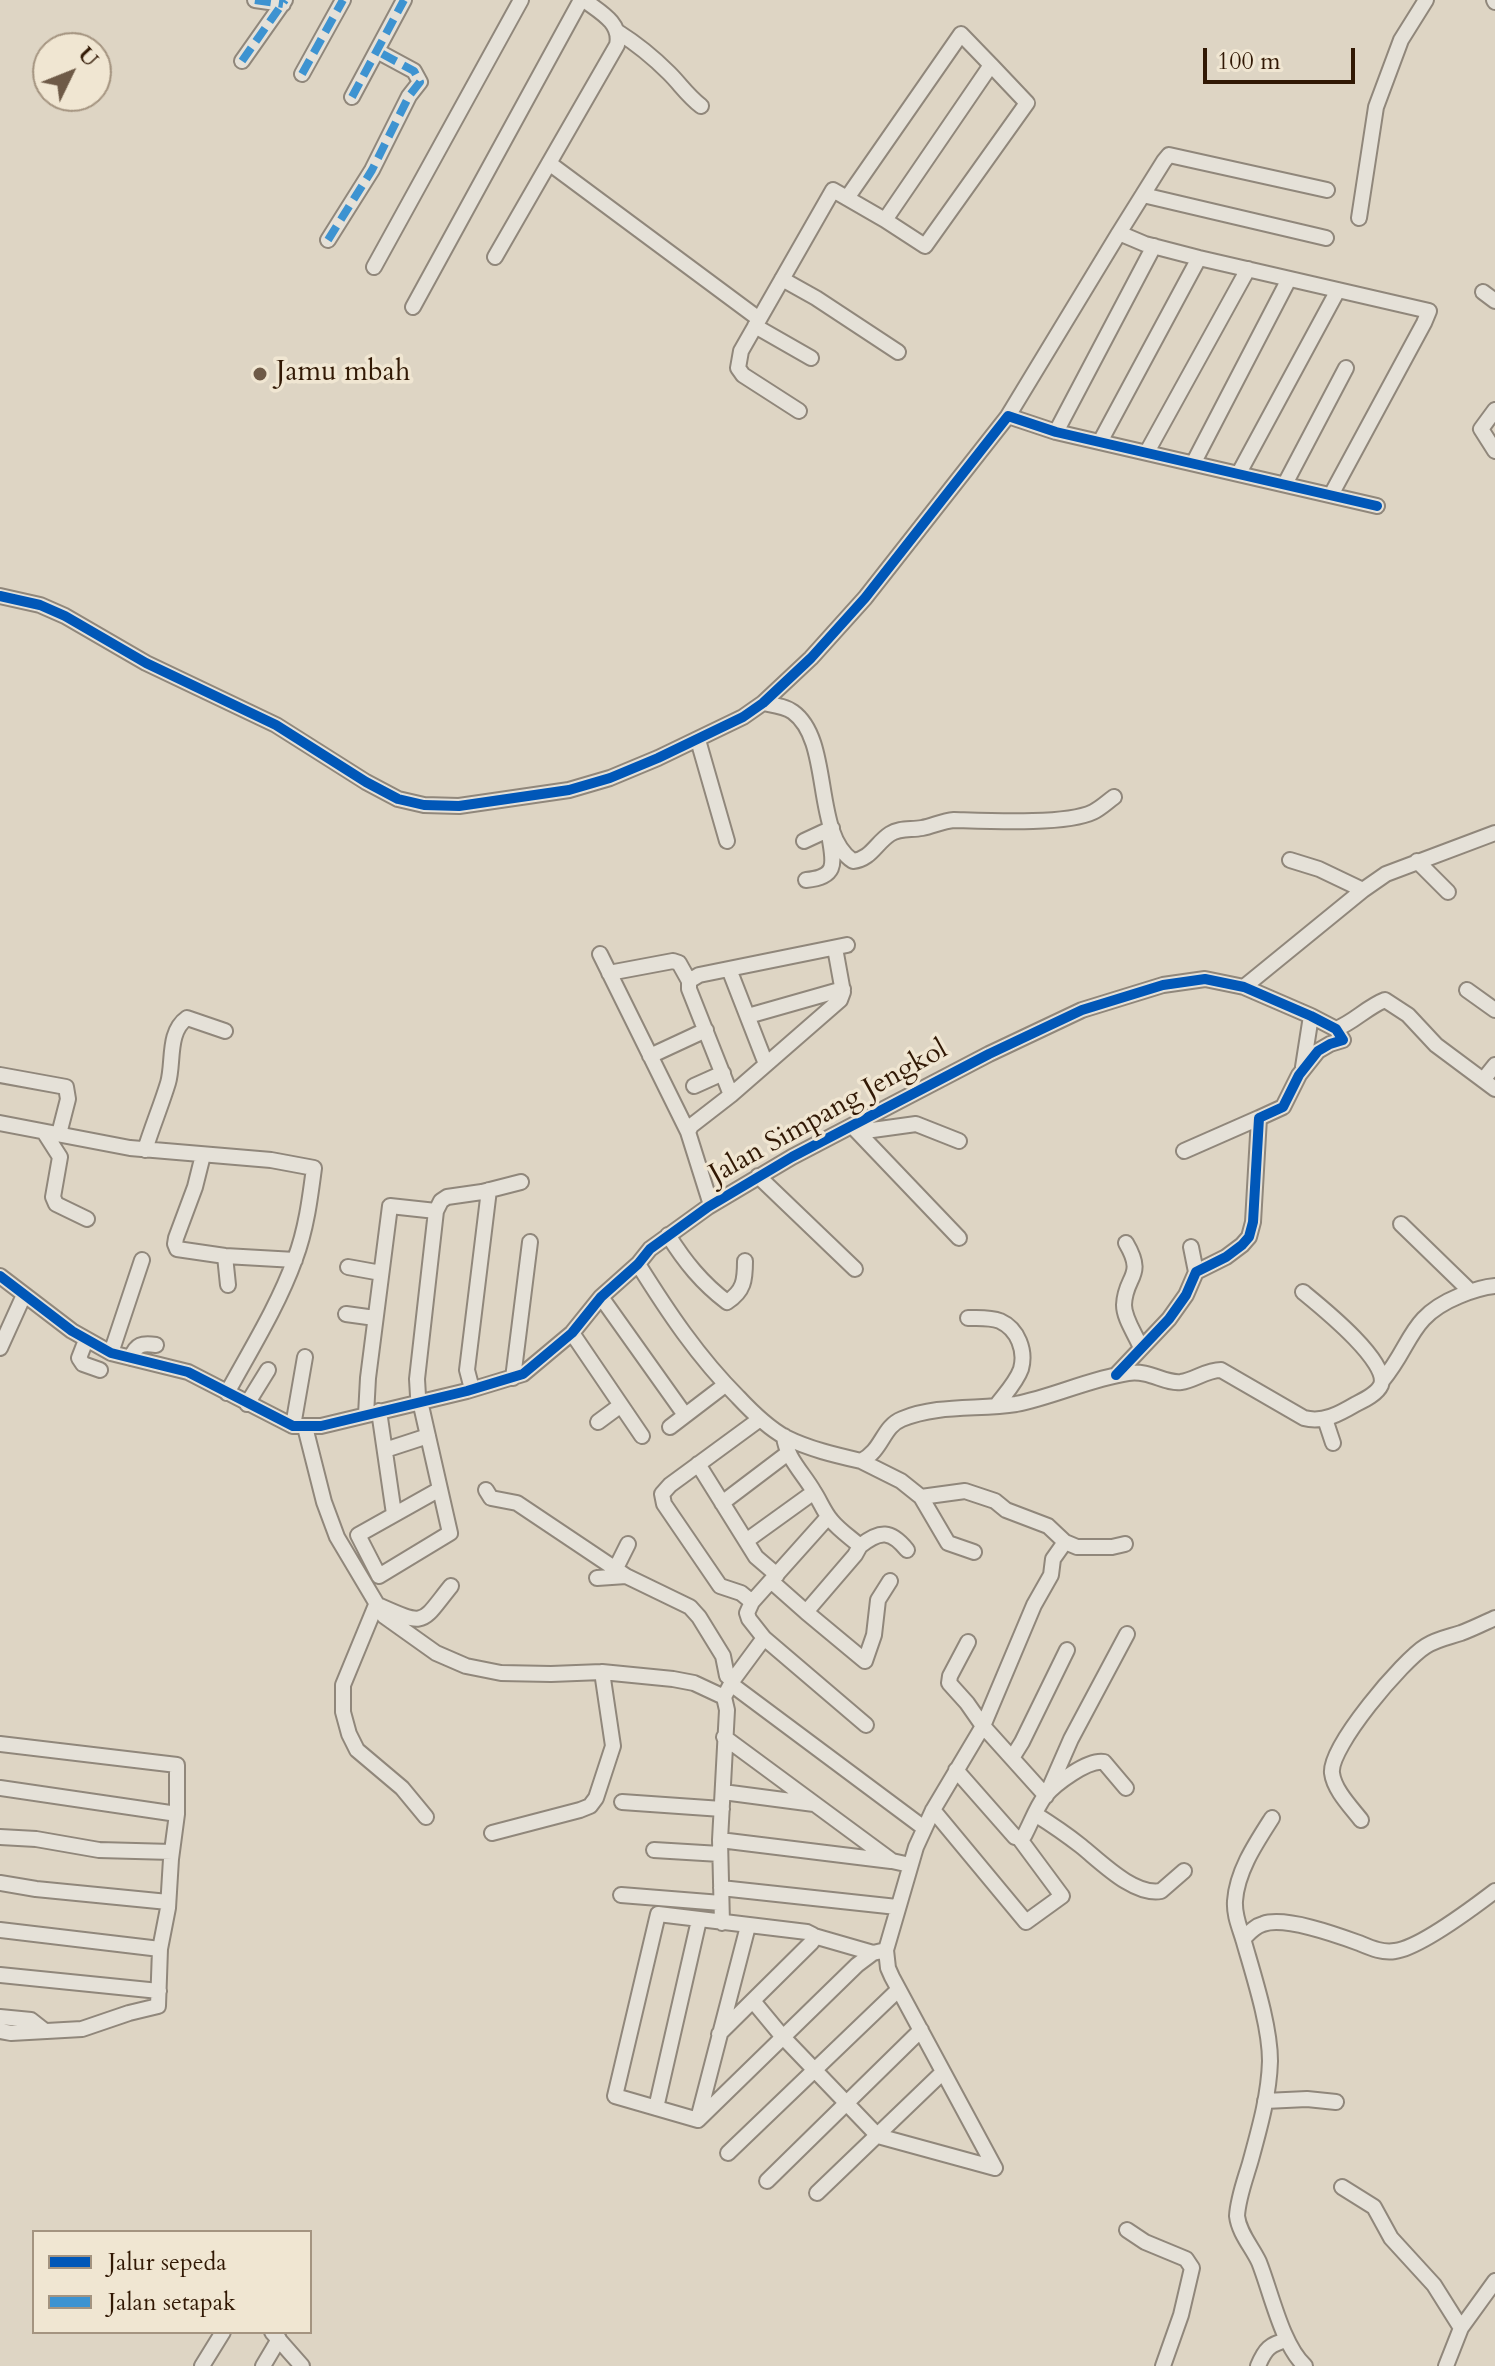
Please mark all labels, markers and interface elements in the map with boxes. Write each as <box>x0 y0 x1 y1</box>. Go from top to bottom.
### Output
north arrow <box>32 32 112 112</box>
scale bar <box>1207 32 1359 82</box>
text: U <box>71 40 105 74</box>
text: 100 m <box>1217 45 1281 78</box>
place label: Jamu mbah <box>276 357 410 391</box>
marker: Jamu mbah <box>251 365 269 383</box>
street label: Jalan Simpang Jengkol <box>704 1034 954 1192</box>
legend <box>32 2230 312 2334</box>
text: Jalur sepeda <box>108 2246 227 2279</box>
text: Jalan setapak <box>108 2286 236 2319</box>

